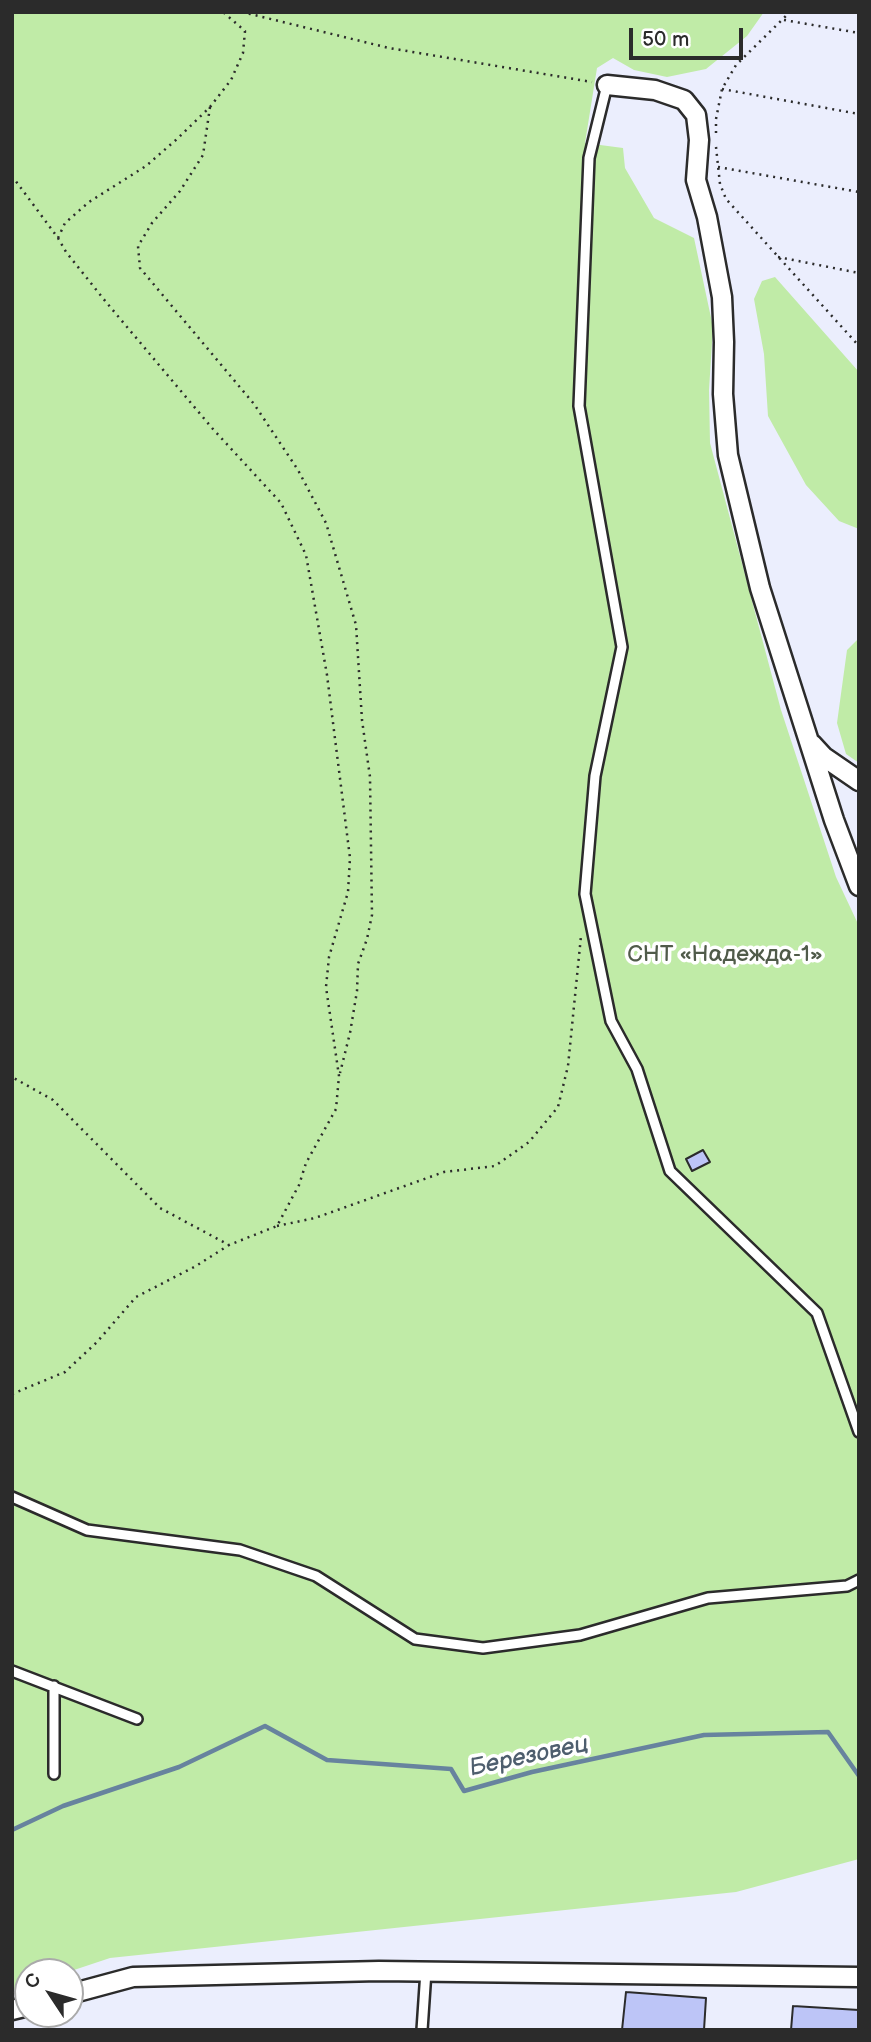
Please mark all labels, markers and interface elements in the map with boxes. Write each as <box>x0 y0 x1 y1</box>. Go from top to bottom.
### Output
scale bar <box>633 14 747 58</box>
text: 50 m <box>642 27 689 52</box>
park label: СНТ «Надежда-1» <box>627 941 823 969</box>
water label: Березовец <box>467 1730 591 1784</box>
north arrow <box>14 1958 84 2028</box>
text: С <box>20 1969 46 1994</box>

